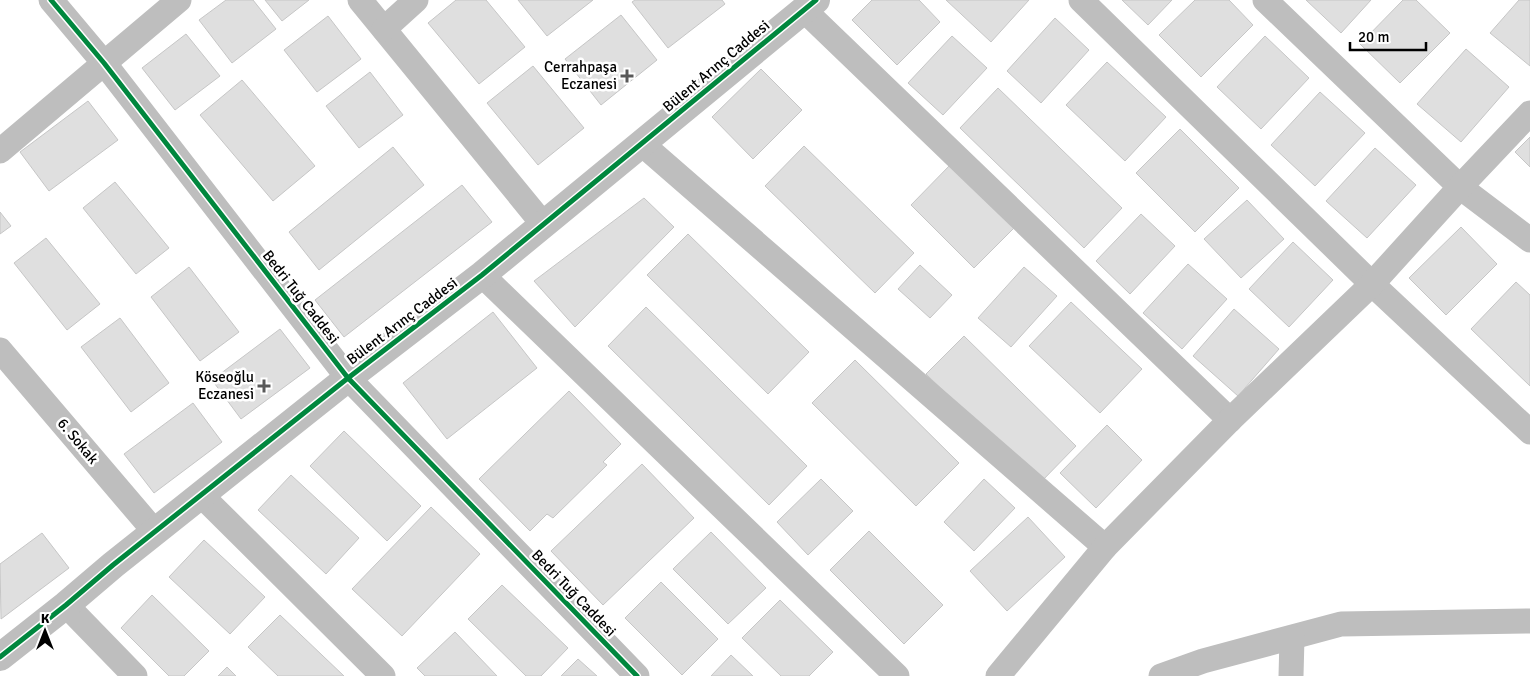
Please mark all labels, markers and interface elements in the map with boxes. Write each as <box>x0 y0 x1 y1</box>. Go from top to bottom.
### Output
street label: Bülent Arınç Caddesi <box>659 16 773 116</box>
scale bar <box>1350 20 1426 52</box>
text: 20 m <box>1358 28 1389 46</box>
place label: Cerrahpaşa Eczanesi <box>544 58 617 93</box>
marker: Cerrahpaşa Eczanesi <box>621 70 633 82</box>
street label: Bedri Tuğ Caddesi <box>259 247 343 347</box>
street label: Bülent Arınç Caddesi <box>343 274 461 368</box>
place label: Köseoğlu Eczanesi <box>195 368 254 403</box>
marker: Köseoğlu Eczanesi <box>258 380 270 392</box>
street label: 6. Sokak <box>54 414 103 468</box>
street label: Bedri Tuğ Caddesi <box>528 546 620 640</box>
north arrow <box>20 606 70 656</box>
text: K <box>41 610 50 627</box>

